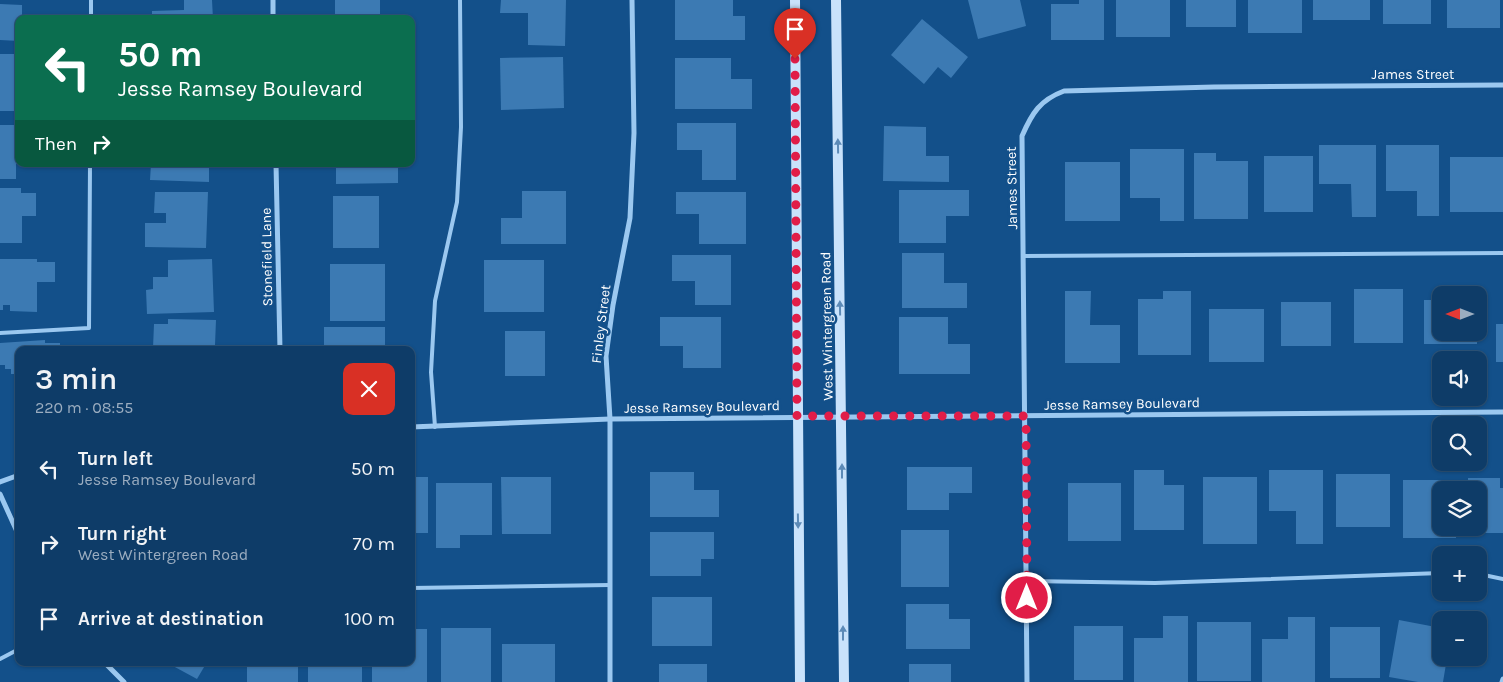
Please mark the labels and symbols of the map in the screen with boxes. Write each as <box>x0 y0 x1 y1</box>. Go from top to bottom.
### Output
pin <box>774 8 816 59</box>
street label: James Street <box>1372 66 1454 83</box>
one-way arrow <box>834 138 842 154</box>
street label: James Street <box>1003 146 1021 230</box>
street label: Stonefield Lane <box>258 208 276 306</box>
street label: West Wintergreen Road <box>817 251 837 401</box>
street label: Finley Street <box>588 284 614 364</box>
north arrow <box>1432 286 1488 341</box>
one-way arrow <box>836 300 844 316</box>
street label: Jesse Ramsey Boulevard <box>1044 394 1200 414</box>
street label: Jesse Ramsey Boulevard <box>624 397 780 417</box>
one-way arrow <box>838 463 846 479</box>
one-way arrow <box>794 513 802 529</box>
position arrow <box>1000 571 1052 623</box>
one-way arrow <box>839 625 847 641</box>

